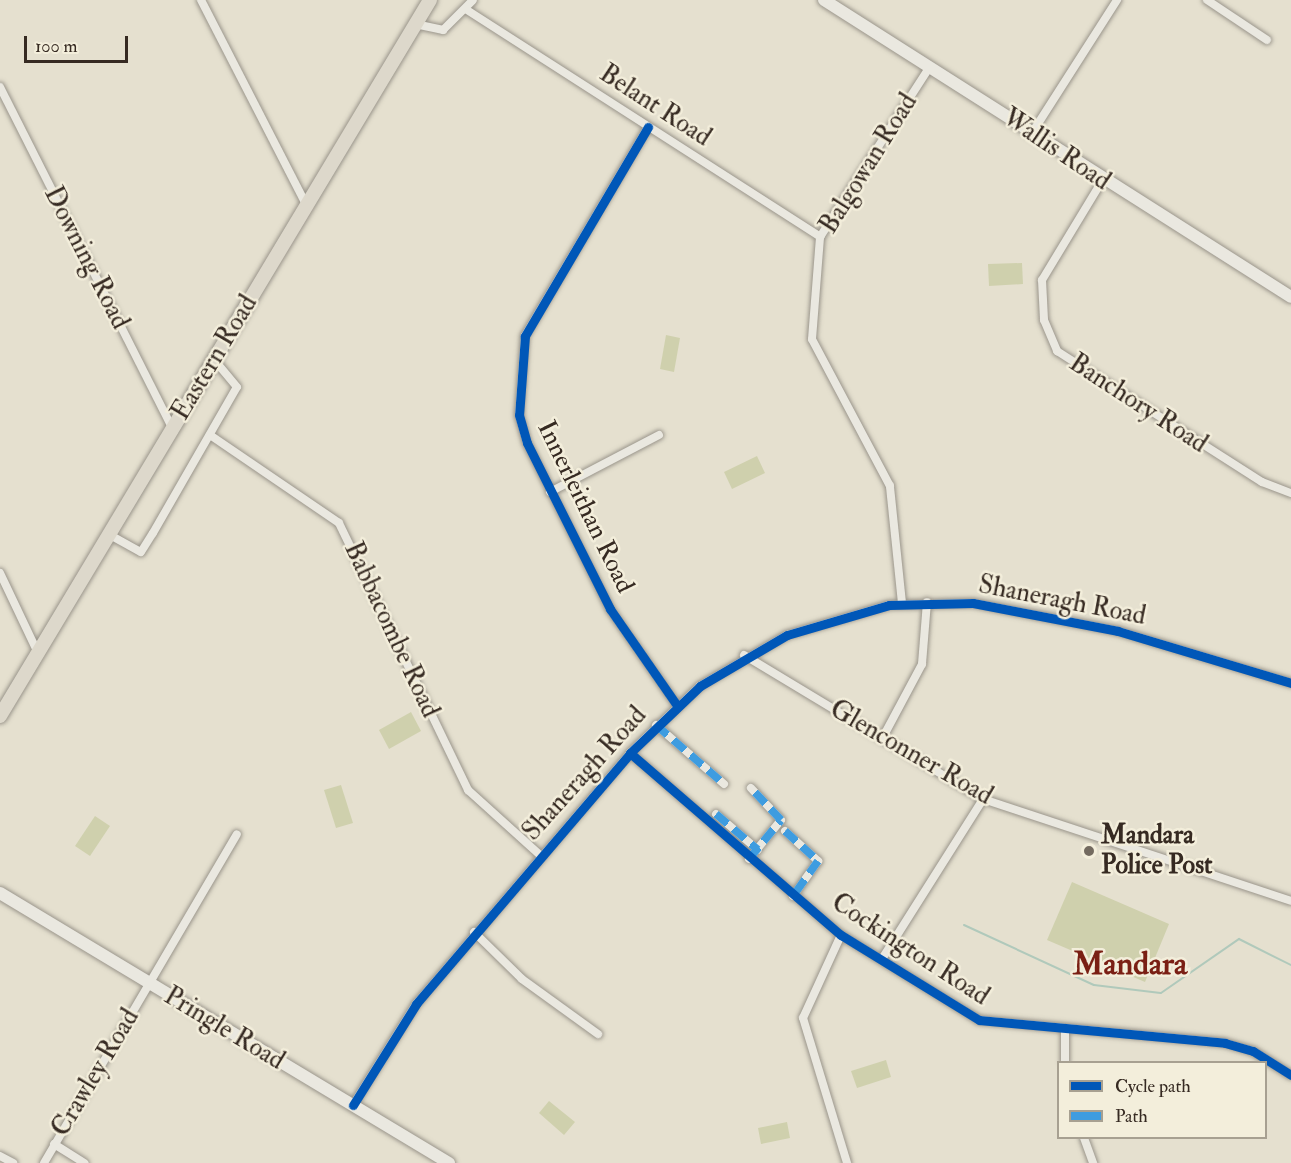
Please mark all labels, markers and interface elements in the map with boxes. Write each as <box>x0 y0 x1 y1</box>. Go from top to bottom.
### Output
scale bar <box>27 24 130 62</box>
text: 100 m <box>35 35 78 58</box>
street label: Belant Road <box>593 58 717 154</box>
street label: Balgowan Road <box>814 88 924 240</box>
street label: Wallis Road <box>996 102 1116 198</box>
street label: Downing Road <box>37 181 135 335</box>
street label: Eastern Road <box>165 290 265 426</box>
street label: Banchory Road <box>1063 348 1213 460</box>
street label: Innerleithan Road <box>530 416 640 598</box>
street label: Babbacombe Road <box>337 537 445 723</box>
street label: Shaneragh Road <box>976 569 1148 633</box>
street label: Glenconner Road <box>824 694 998 812</box>
street label: Shaneragh Road <box>517 701 653 847</box>
place label: Mandara Police Post <box>1101 820 1212 882</box>
marker: Mandara Police Post <box>1082 844 1096 858</box>
street label: Cockington Road <box>825 887 995 1013</box>
district label: Mandara <box>1073 945 1187 983</box>
street label: Pringle Road <box>158 981 290 1077</box>
street label: Crawley Road <box>46 1003 146 1143</box>
legend <box>1057 1061 1267 1139</box>
text: Cycle path <box>1115 1075 1191 1098</box>
text: Path <box>1115 1105 1148 1128</box>

